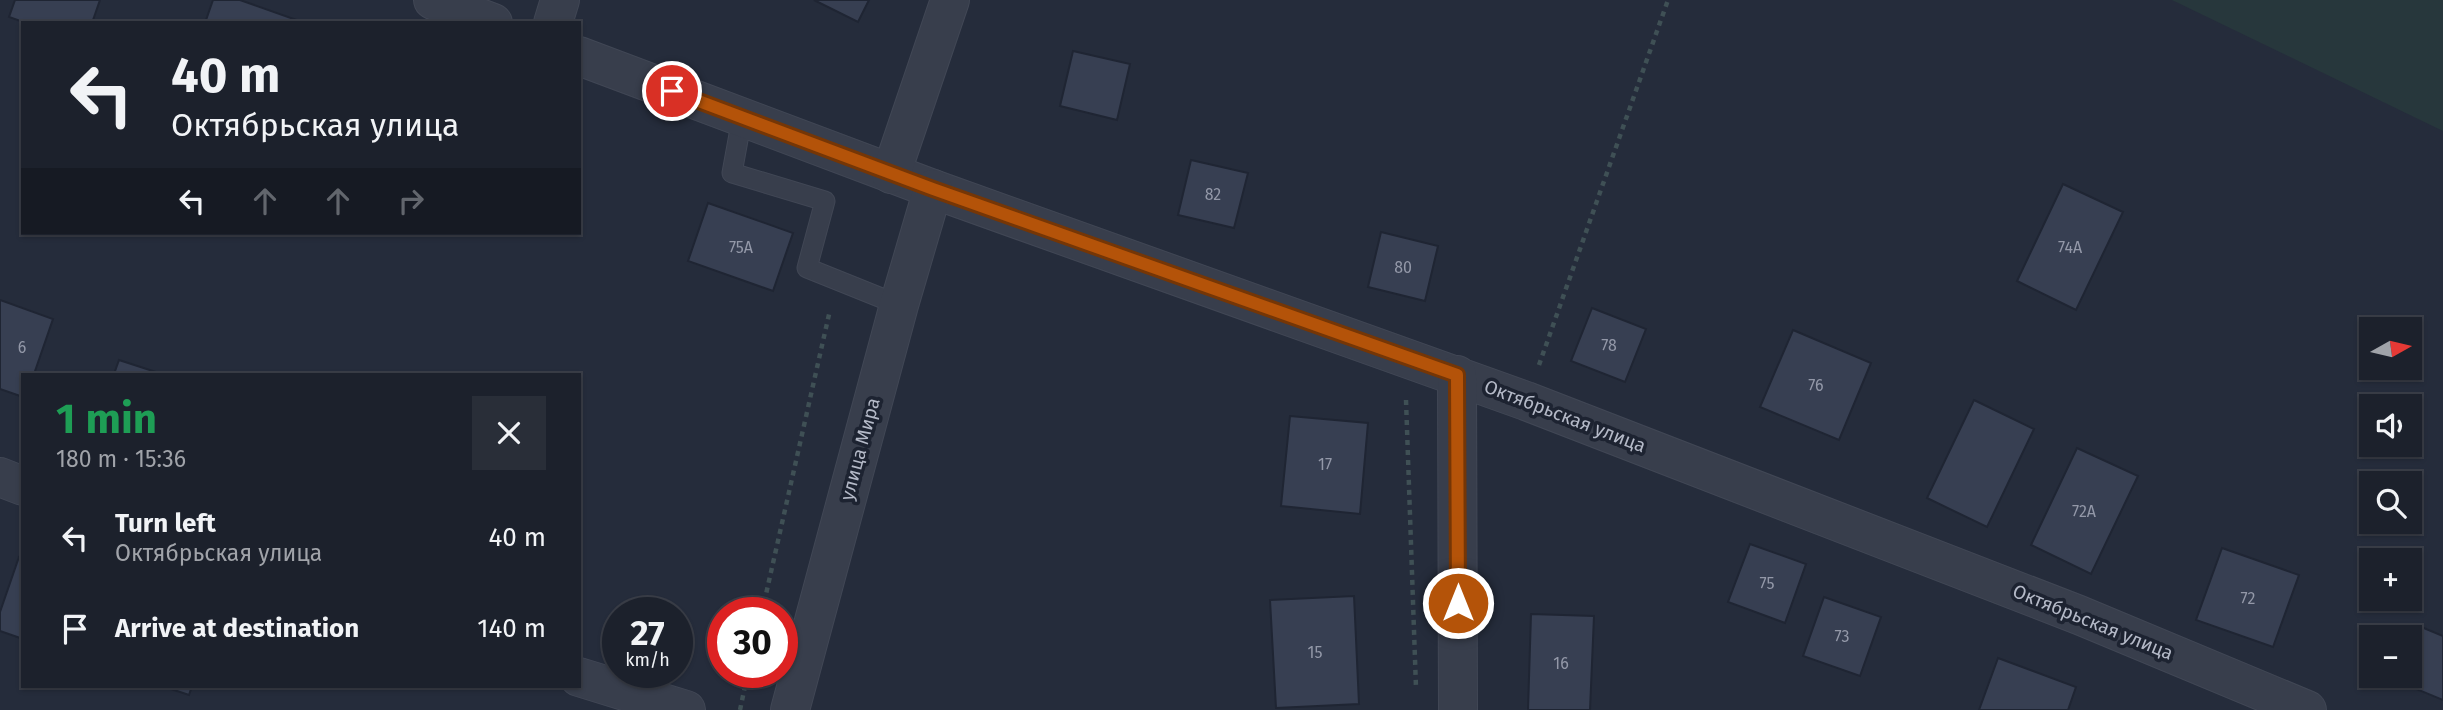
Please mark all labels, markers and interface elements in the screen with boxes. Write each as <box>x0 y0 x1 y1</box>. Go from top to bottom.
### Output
text: 40 m <box>171 46 280 105</box>
icon: left <box>56 49 147 140</box>
pin <box>642 61 702 121</box>
icon: arrive <box>653 72 691 110</box>
text: Октябрьская улица <box>171 106 459 144</box>
icon: left <box>173 182 211 220</box>
icon: ahead <box>246 182 284 220</box>
icon: ahead <box>319 182 357 220</box>
icon: right <box>392 182 430 220</box>
house number: 82 <box>1205 185 1221 204</box>
house number: 75А <box>729 238 754 257</box>
house number: 74А <box>2058 238 2083 257</box>
house number: 80 <box>1394 258 1412 277</box>
north arrow <box>2359 317 2422 380</box>
map controls <box>2359 317 2422 688</box>
house number: 78 <box>1601 336 1617 355</box>
house number: 6 <box>18 338 26 357</box>
street label: Октябрьская улица <box>1481 375 1649 457</box>
house number: 76 <box>1808 376 1824 395</box>
text: 1 min <box>56 394 157 444</box>
button: sound <box>2359 394 2422 457</box>
street label: улица Мира <box>835 395 885 503</box>
button: close <box>472 396 546 470</box>
text: 180 m · 15:36 <box>56 445 186 473</box>
house number: 17 <box>1318 455 1332 474</box>
button: search <box>2359 471 2422 534</box>
house number: 72А <box>2072 502 2097 521</box>
text: Turn left <box>115 508 216 539</box>
icon: left <box>56 519 94 557</box>
text: 40 m <box>488 522 546 553</box>
text: Октябрьская улица <box>115 539 322 567</box>
button: + <box>2359 548 2422 611</box>
position arrow <box>1421 566 1495 640</box>
house number: 75 <box>1760 574 1774 593</box>
street label: Октябрьская улица <box>2009 579 2177 665</box>
house number: 72 <box>2241 589 2255 608</box>
speed limit sign: 30 <box>707 597 798 688</box>
icon: arrive <box>56 610 94 648</box>
text: 27 <box>630 612 665 654</box>
text: Arrive at destination <box>115 613 359 644</box>
text: 140 m <box>477 613 546 644</box>
button: − <box>2359 625 2422 688</box>
house number: 73 <box>1835 627 1849 646</box>
house number: 15 <box>1308 643 1322 662</box>
text: km/h <box>625 649 670 671</box>
house number: 16 <box>1553 654 1569 673</box>

